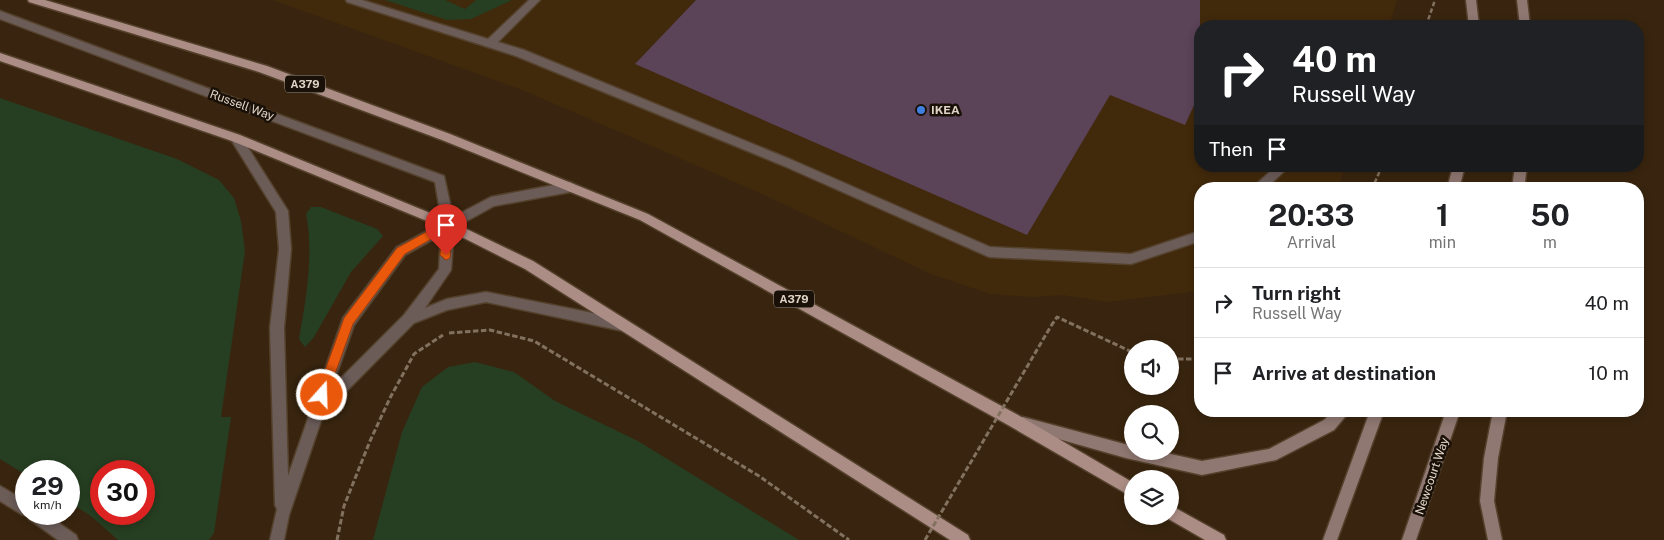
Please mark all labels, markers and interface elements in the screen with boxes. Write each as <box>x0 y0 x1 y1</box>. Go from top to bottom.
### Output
text: 40 m <box>1292 39 1377 80</box>
icon: right <box>1209 40 1274 105</box>
road number: A379 <box>285 76 325 92</box>
text: Russell Way <box>1292 81 1416 107</box>
street label: Russell Way <box>208 87 277 123</box>
place label: IKEA <box>931 103 960 117</box>
marker: IKEA <box>915 104 927 116</box>
icon: arrive <box>1263 135 1291 163</box>
text: Then <box>1209 138 1253 160</box>
text: 20:33 <box>1268 197 1355 233</box>
text: 1 <box>1436 197 1449 233</box>
text: 50 <box>1530 197 1570 233</box>
pin <box>425 204 467 255</box>
icon: arrive <box>432 211 460 239</box>
text: Arrival <box>1287 233 1336 252</box>
text: min <box>1429 233 1456 252</box>
text: m <box>1543 233 1557 252</box>
text: Turn right <box>1252 282 1341 304</box>
icon: right <box>1209 289 1237 317</box>
road number: A379 <box>774 290 814 308</box>
text: 40 m <box>1584 292 1629 314</box>
text: Russell Way <box>1252 304 1342 323</box>
map controls <box>1124 340 1179 525</box>
button: sound <box>1124 340 1179 395</box>
icon: arrive <box>1209 359 1237 387</box>
text: Arrive at destination <box>1252 362 1436 384</box>
text: 10 m <box>1589 362 1629 384</box>
position arrow <box>295 368 347 420</box>
button: search <box>1124 405 1179 460</box>
street label: Newcourt Way <box>1412 435 1452 516</box>
speed limit sign: 30 <box>90 460 155 525</box>
button: layers <box>1124 470 1179 525</box>
text: 29 <box>31 471 64 501</box>
text: km/h <box>33 498 62 512</box>

